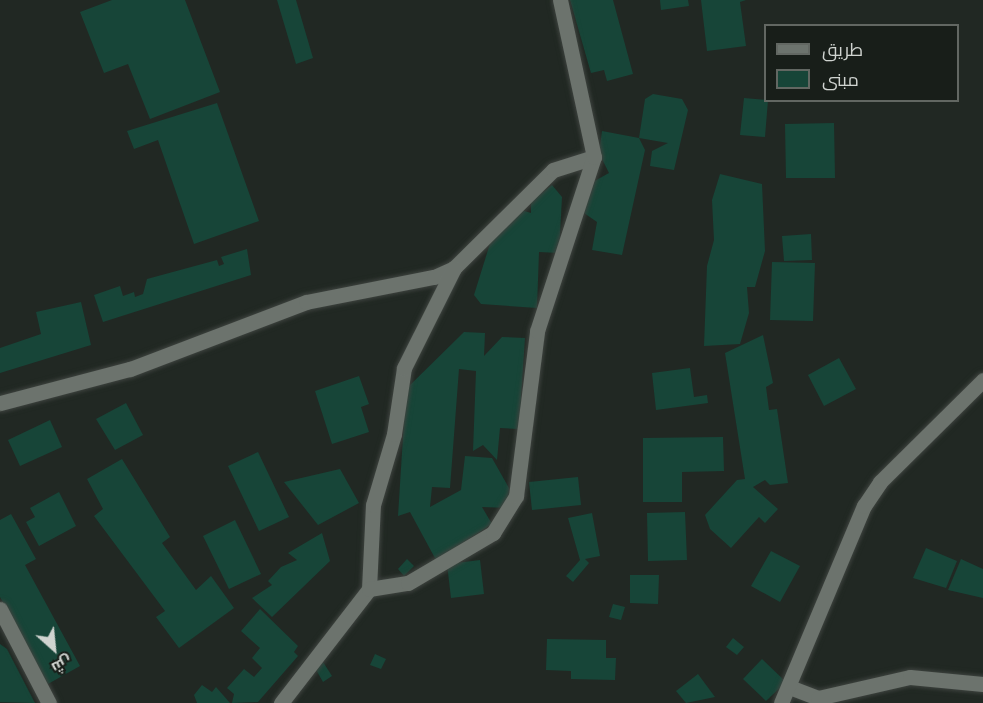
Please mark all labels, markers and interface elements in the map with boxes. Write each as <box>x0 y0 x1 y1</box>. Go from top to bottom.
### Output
legend <box>764 24 959 102</box>
text: طريق <box>822 38 863 61</box>
text: مبنى <box>822 68 859 91</box>
north arrow <box>24 619 84 679</box>
text: ش <box>48 651 76 679</box>

